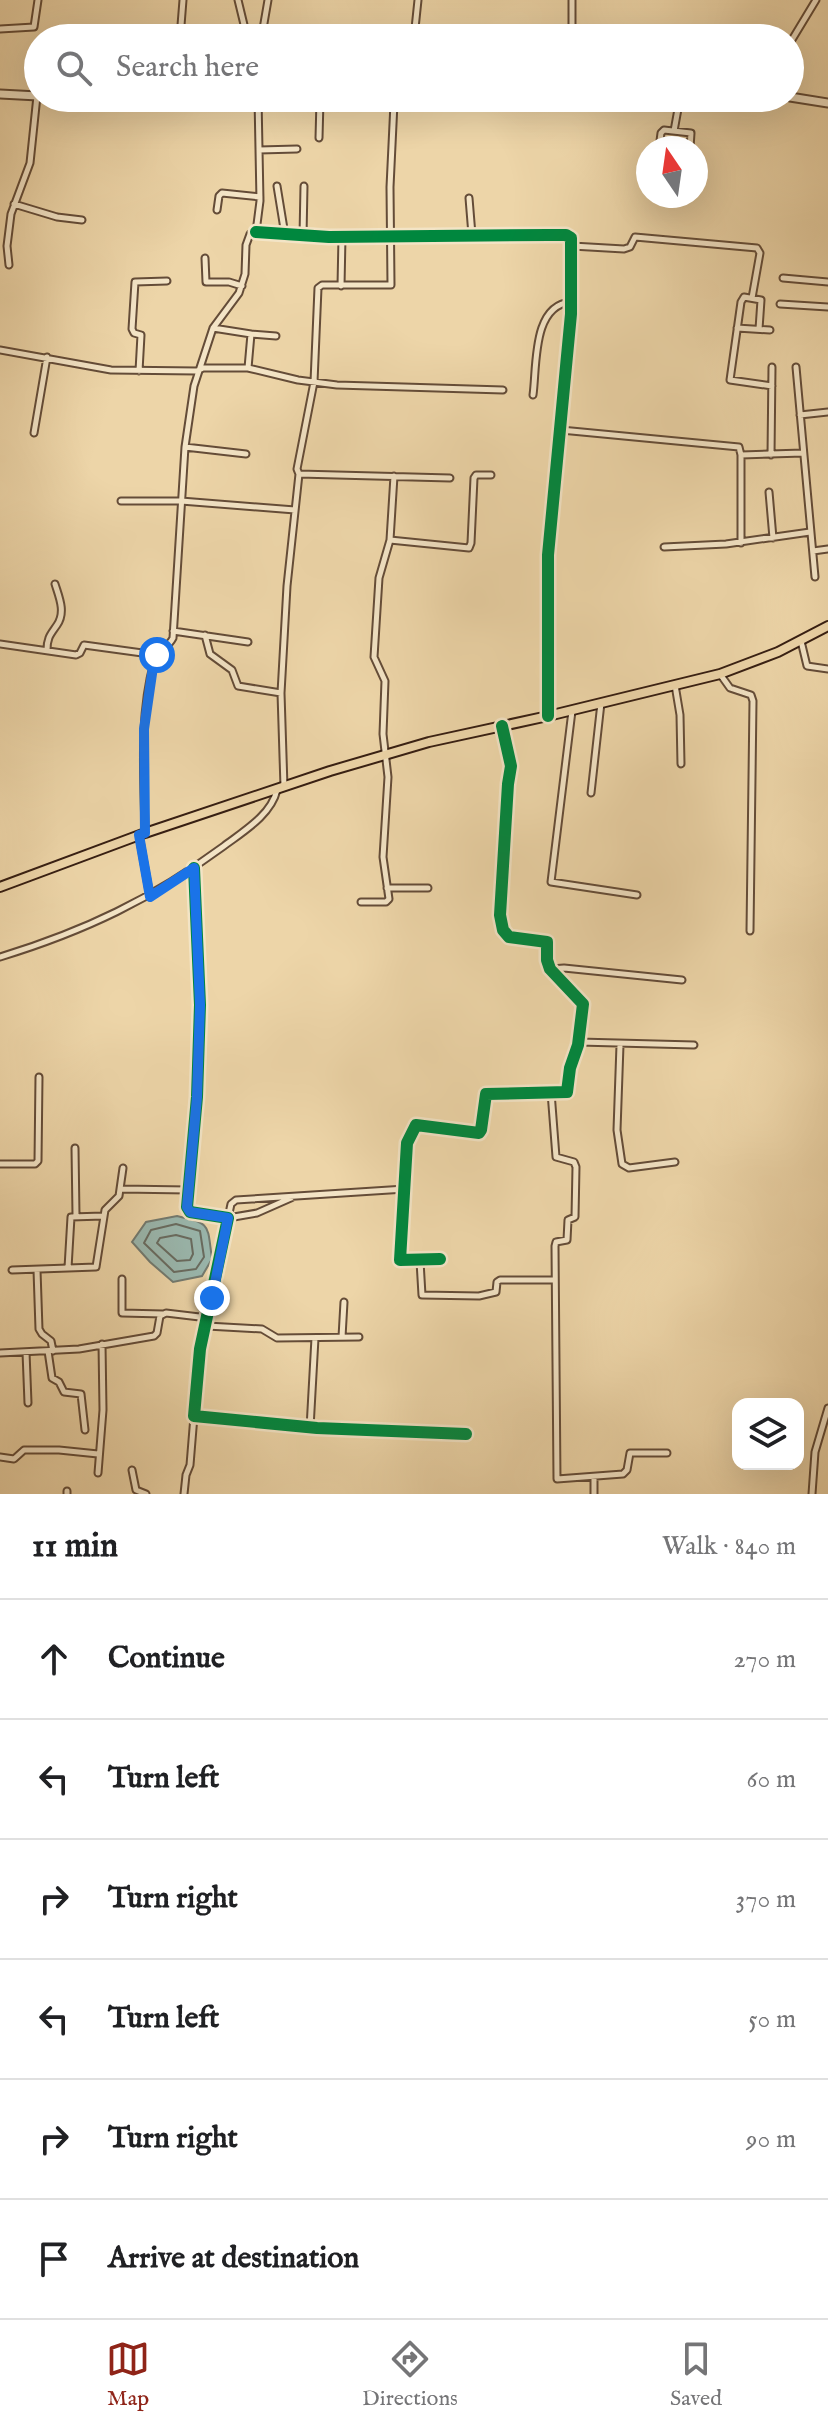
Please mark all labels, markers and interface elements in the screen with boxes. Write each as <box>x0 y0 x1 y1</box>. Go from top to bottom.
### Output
search box <box>24 24 804 112</box>
icon: search <box>52 46 96 90</box>
text: Search here <box>116 49 259 87</box>
north arrow <box>636 136 708 208</box>
route start <box>139 637 175 673</box>
route end <box>194 1280 230 1316</box>
map controls <box>732 1398 804 1470</box>
button: layers <box>732 1398 804 1470</box>
text: 11 min <box>32 1525 118 1568</box>
text: Walk · 840 m <box>662 1530 796 1563</box>
icon: ahead <box>32 1637 76 1681</box>
text: Continue <box>108 1640 225 1678</box>
text: 270 m <box>733 1643 796 1676</box>
icon: left <box>32 1757 76 1801</box>
text: Turn left <box>108 1760 219 1798</box>
text: 60 m <box>747 1763 796 1796</box>
icon: right <box>32 1877 76 1921</box>
text: Turn right <box>108 1880 238 1918</box>
text: 370 m <box>736 1883 796 1916</box>
icon: left <box>32 1997 76 2041</box>
text: Turn left <box>108 2000 219 2038</box>
text: 50 m <box>748 2003 796 2036</box>
icon: right <box>32 2117 76 2161</box>
text: Turn right <box>108 2120 238 2158</box>
text: 90 m <box>746 2123 796 2156</box>
icon: arrive <box>32 2237 76 2281</box>
text: Arrive at destination <box>108 2240 359 2278</box>
tab: Map <box>106 2337 150 2413</box>
tab: Directions <box>362 2337 458 2413</box>
tab: Saved <box>670 2337 722 2413</box>

